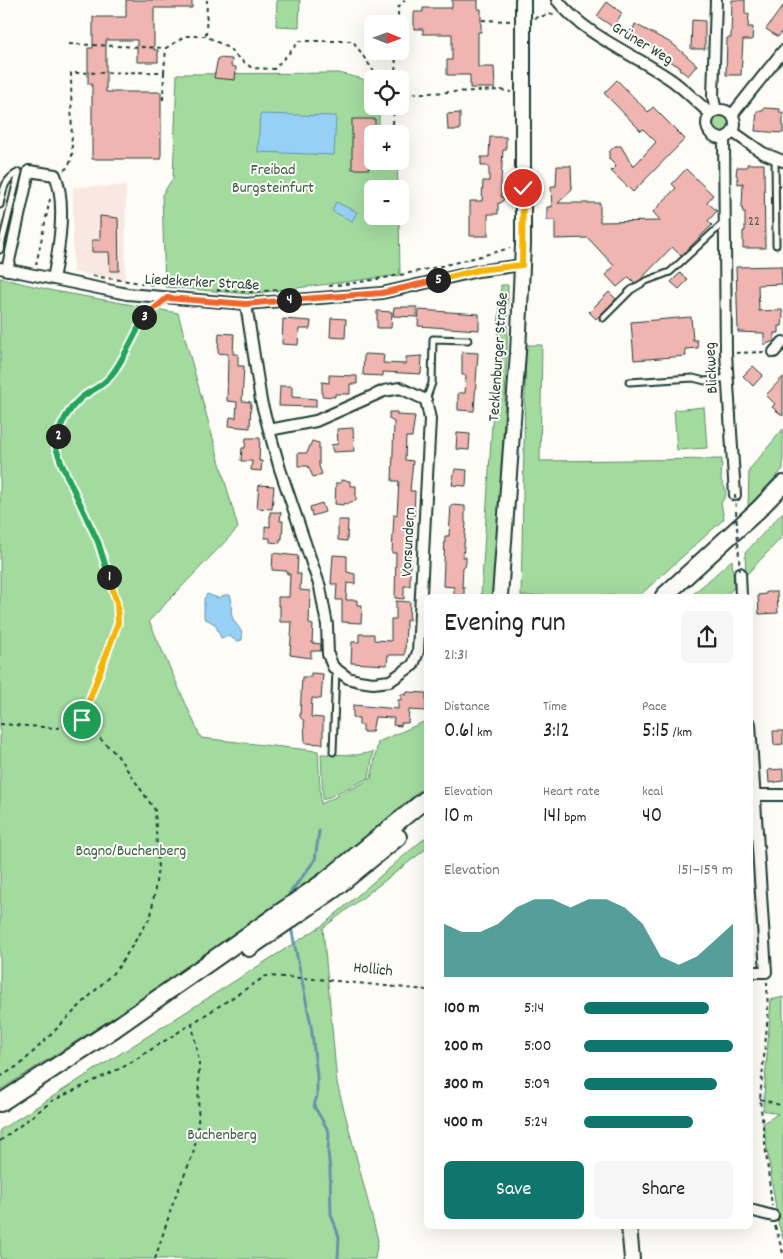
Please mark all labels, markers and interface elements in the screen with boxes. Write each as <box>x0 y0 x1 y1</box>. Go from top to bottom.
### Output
north arrow <box>364 15 409 60</box>
map controls <box>364 15 409 225</box>
street label: Grüner Weg <box>607 17 677 71</box>
button: locate <box>364 70 409 115</box>
button: + <box>364 125 409 170</box>
park label: Freibad Burgsteinfurt <box>232 159 314 200</box>
pin <box>502 167 544 209</box>
icon: check <box>509 174 537 202</box>
button: − <box>364 180 409 225</box>
house number: 22 <box>748 212 760 232</box>
pin: 5 <box>426 268 450 292</box>
street label: Liedekerker Straße <box>144 269 260 297</box>
text: 5 <box>435 270 442 290</box>
pin: 4 <box>276 288 302 312</box>
text: 4 <box>287 290 292 310</box>
street label: Tecklenburger Straße <box>483 292 515 422</box>
pin: 3 <box>132 304 156 330</box>
text: 3 <box>141 307 148 327</box>
street label: Blickweg <box>699 342 725 394</box>
pin: 2 <box>46 424 70 448</box>
text: 2 <box>55 426 62 446</box>
street label: Vorsundern <box>396 507 422 577</box>
pin: 1 <box>96 564 122 590</box>
text: 1 <box>108 567 111 587</box>
text: Evening run <box>444 605 566 645</box>
button: share <box>681 611 733 663</box>
text: 21:31 <box>444 644 468 667</box>
text: Distance <box>444 697 490 717</box>
text: Time <box>543 697 567 717</box>
text: Pace <box>642 697 667 717</box>
pin <box>61 699 103 741</box>
icon: arrive <box>68 706 96 734</box>
text: 0.61 <box>444 717 474 747</box>
text: 3:12 <box>543 717 570 747</box>
text: 5:15 <box>642 717 670 747</box>
text: km <box>474 723 492 743</box>
text: /km <box>670 723 692 743</box>
text: Elevation <box>444 782 493 802</box>
text: Heart rate <box>543 782 600 802</box>
text: kcal <box>642 782 663 802</box>
text: 10 <box>444 802 460 832</box>
text: 141 <box>543 802 561 832</box>
text: 40 <box>642 802 662 832</box>
text: m <box>460 808 473 828</box>
text: bpm <box>561 808 586 828</box>
park label: Bagno/Buchenberg <box>76 840 186 863</box>
text: Elevation <box>444 859 500 882</box>
text: 151–159 m <box>678 859 733 882</box>
street label: Hollich <box>352 956 394 984</box>
text: 100 m <box>444 997 480 1020</box>
text: 5:14 <box>524 997 544 1020</box>
text: 200 m <box>444 1035 483 1058</box>
text: 5:00 <box>524 1035 552 1058</box>
text: 300 m <box>444 1073 483 1096</box>
text: 5:09 <box>524 1073 550 1096</box>
text: 400 m <box>444 1111 483 1134</box>
text: 5:24 <box>524 1111 548 1134</box>
park label: Buchenberg <box>187 1124 257 1147</box>
button: Save <box>444 1161 584 1219</box>
button: Share <box>594 1161 733 1219</box>

